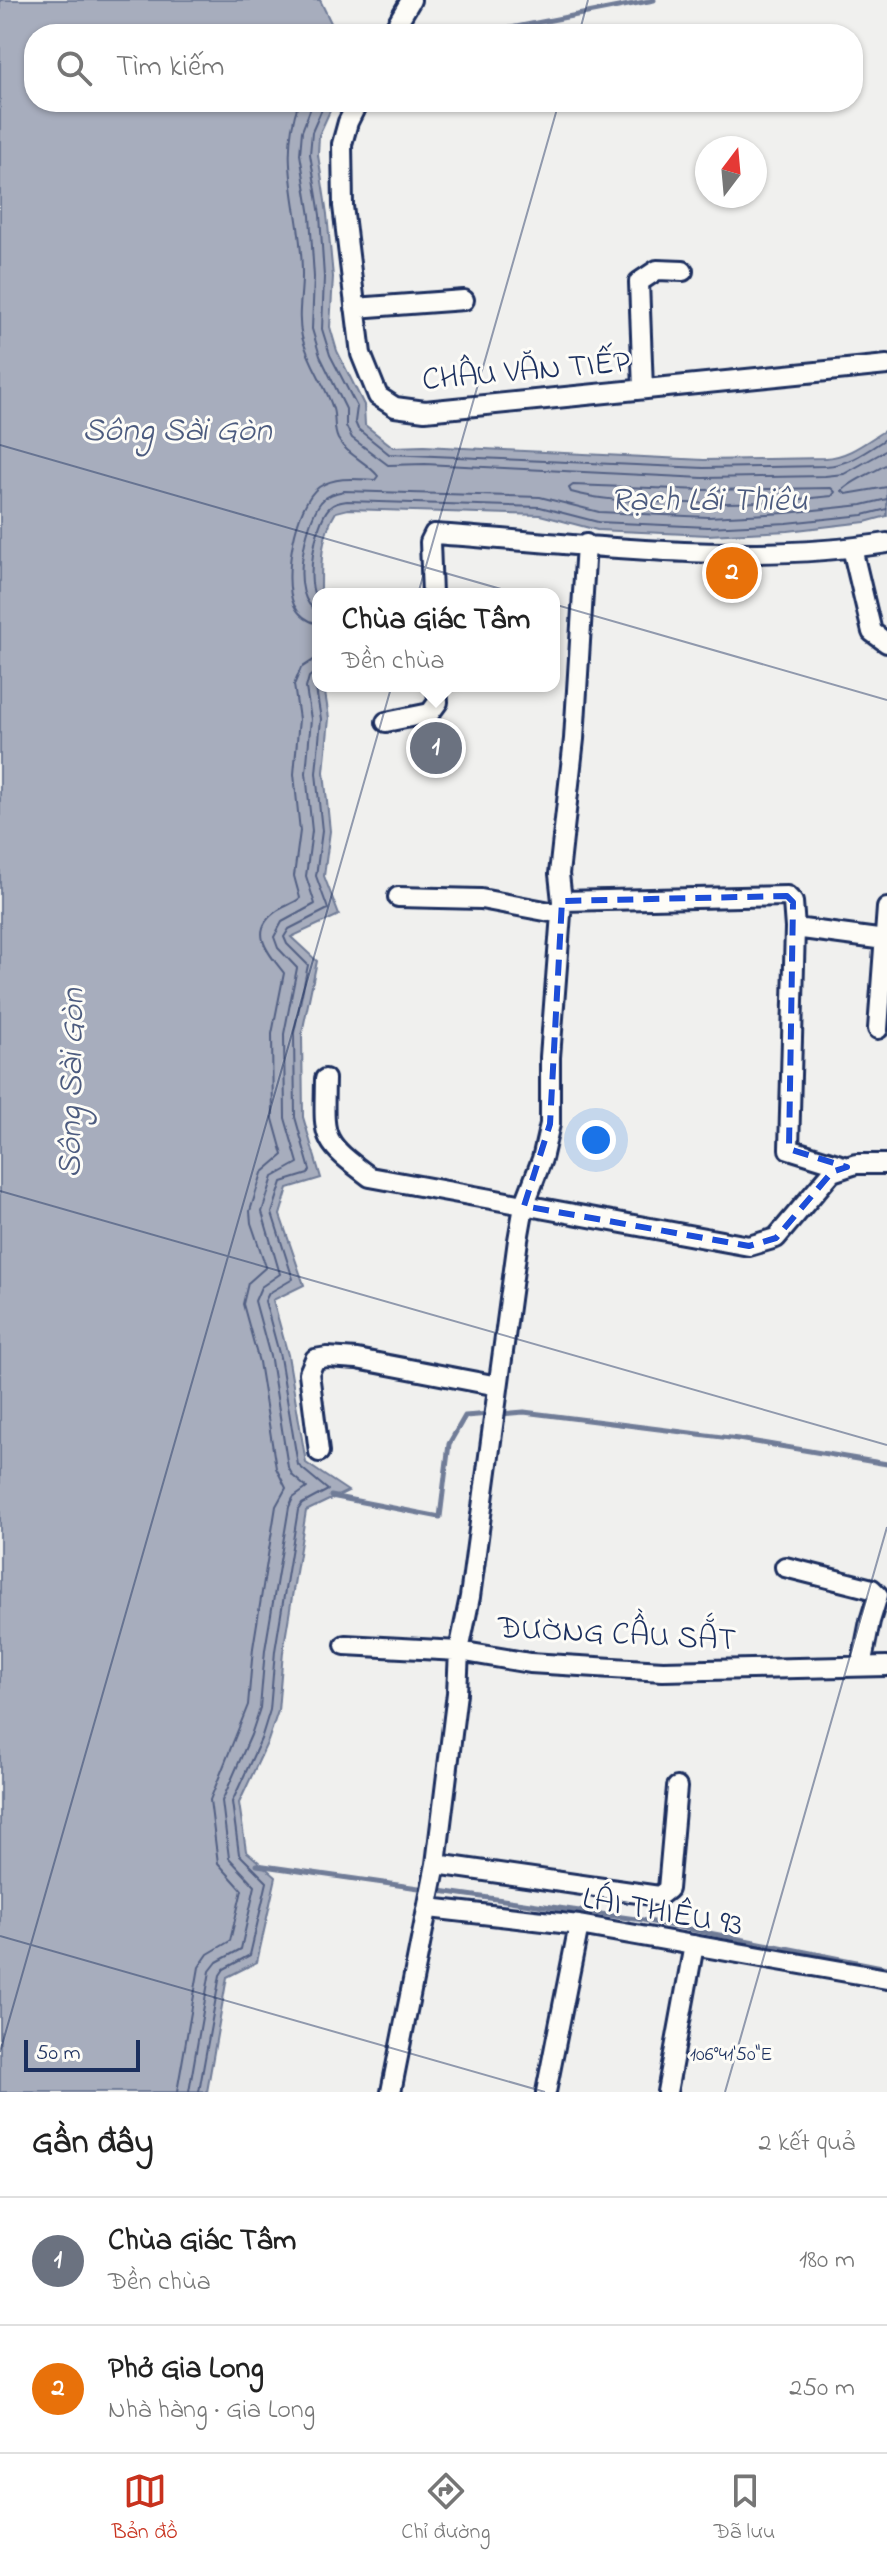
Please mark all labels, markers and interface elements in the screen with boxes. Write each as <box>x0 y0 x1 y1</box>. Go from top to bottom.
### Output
search box <box>24 24 863 112</box>
icon: search <box>52 46 96 90</box>
text: Tìm kiếm <box>116 46 225 90</box>
north arrow <box>695 136 767 208</box>
street label: CHÂU VĂN TIẾP <box>420 339 633 405</box>
water label: Sông Sài Gòn <box>82 407 273 457</box>
water label: Rạch Lái Thiêu <box>610 477 808 527</box>
pin: 2 <box>706 543 758 603</box>
popup <box>312 588 560 692</box>
text: Chùa Giác Tâm <box>342 599 530 643</box>
text: Đền chùa <box>342 643 445 681</box>
pin: 1 <box>410 718 462 778</box>
water label: Sông Sài Gòn <box>46 987 100 1178</box>
your location <box>576 1120 616 1160</box>
street label: ĐƯỜNG CẦU SẮT <box>496 1600 737 1665</box>
street label: LÁI THIÊU 93 <box>579 1876 746 1951</box>
scale bar <box>24 2036 140 2072</box>
text: 50 m <box>36 2038 81 2070</box>
text: 106°41'50"E <box>690 2041 772 2070</box>
text: Gần đây <box>32 2119 153 2169</box>
text: 2 kết quả <box>759 2125 855 2163</box>
text: Chùa Giác Tâm <box>108 2220 296 2264</box>
text: 1 <box>54 2242 62 2280</box>
text: 180 m <box>799 2242 855 2280</box>
text: Đền chùa <box>108 2264 211 2302</box>
text: Phở Gia Long <box>108 2348 264 2392</box>
text: 2 <box>52 2370 64 2408</box>
text: 250 m <box>789 2370 855 2408</box>
text: Nhà hàng · Gia Long <box>108 2392 315 2430</box>
tab: Bản đồ <box>112 2469 178 2549</box>
tab: Chỉ đường <box>401 2469 490 2549</box>
tab: Đã lưu <box>714 2469 775 2549</box>

